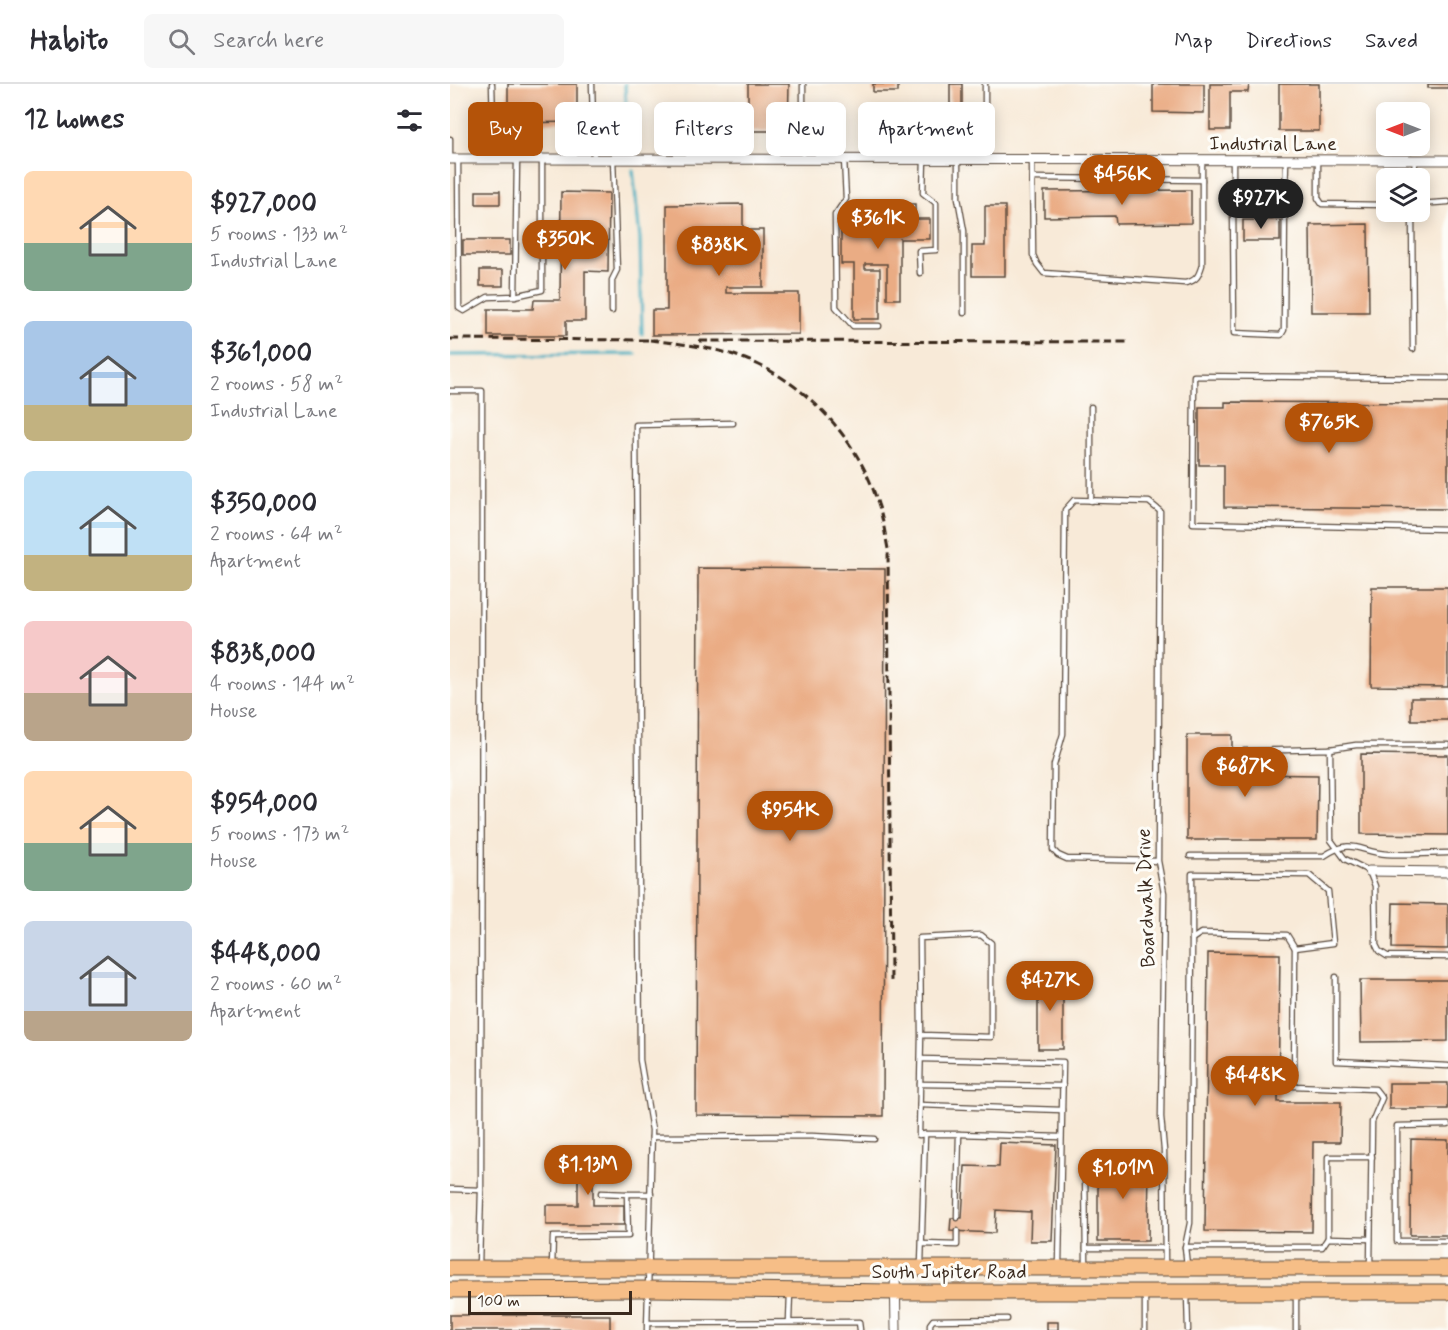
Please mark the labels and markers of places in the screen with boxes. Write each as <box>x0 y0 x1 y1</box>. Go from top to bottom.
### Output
pin: $456K <box>1080 155 1164 206</box>
pin: $927K <box>1219 179 1303 230</box>
pin: $361K <box>836 199 920 250</box>
pin: $350K <box>523 220 607 271</box>
pin: $838K <box>677 226 761 277</box>
pin: $765K <box>1287 403 1371 454</box>
pin: $687K <box>1203 747 1287 798</box>
pin: $954K <box>748 791 832 842</box>
pin: $427K <box>1008 961 1092 1012</box>
pin: $448K <box>1213 1056 1297 1107</box>
pin: $1.13M <box>539 1145 637 1196</box>
pin: $1.01M <box>1074 1149 1172 1200</box>

